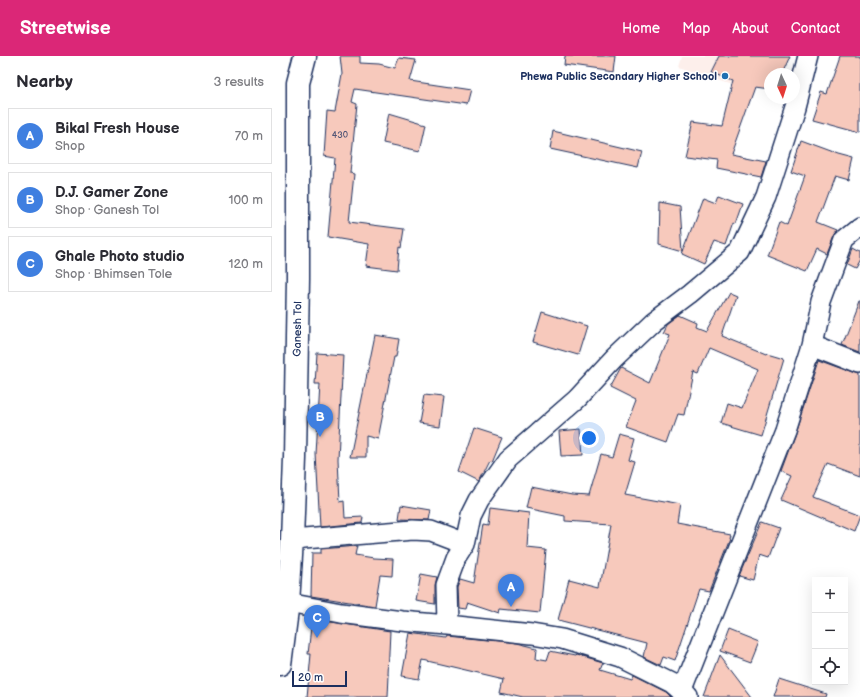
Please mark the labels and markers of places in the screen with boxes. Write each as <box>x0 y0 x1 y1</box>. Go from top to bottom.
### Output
place label: Phewa Public Secondary Higher School <box>520 70 717 83</box>
marker: Phewa Public Secondary Higher School <box>720 71 730 81</box>
pin: B <box>307 404 333 437</box>
pin: A <box>498 574 524 607</box>
pin: C <box>304 605 330 638</box>

